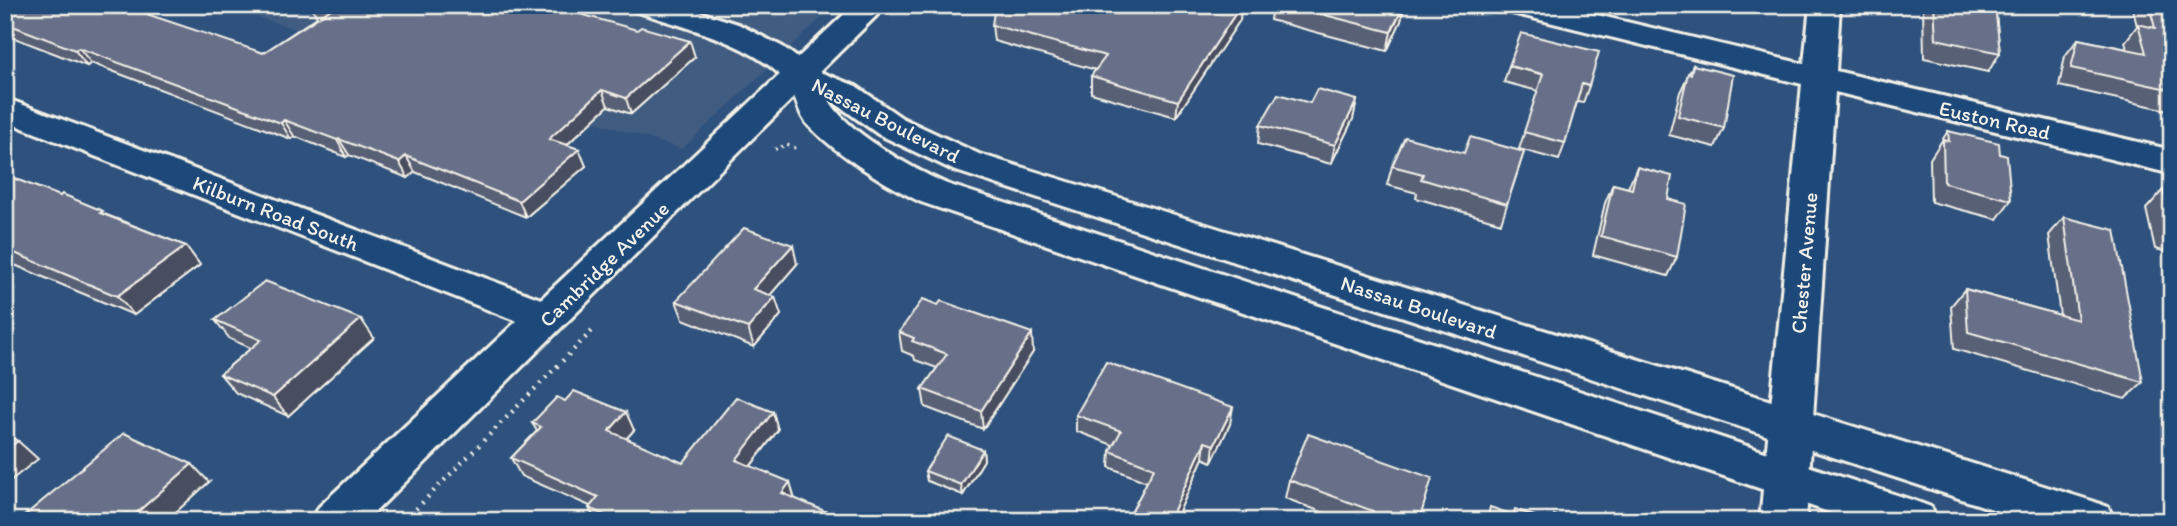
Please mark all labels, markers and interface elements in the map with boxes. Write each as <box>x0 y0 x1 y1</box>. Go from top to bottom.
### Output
street label: Nassau Boulevard <box>808 72 965 168</box>
street label: Euston Road <box>1937 95 2053 145</box>
street label: Kilburn Road South <box>190 170 363 256</box>
street label: Chester Avenue <box>1785 191 1823 335</box>
street label: Cambridge Avenue <box>534 196 674 332</box>
street label: Nassau Boulevard <box>1338 270 1501 344</box>

